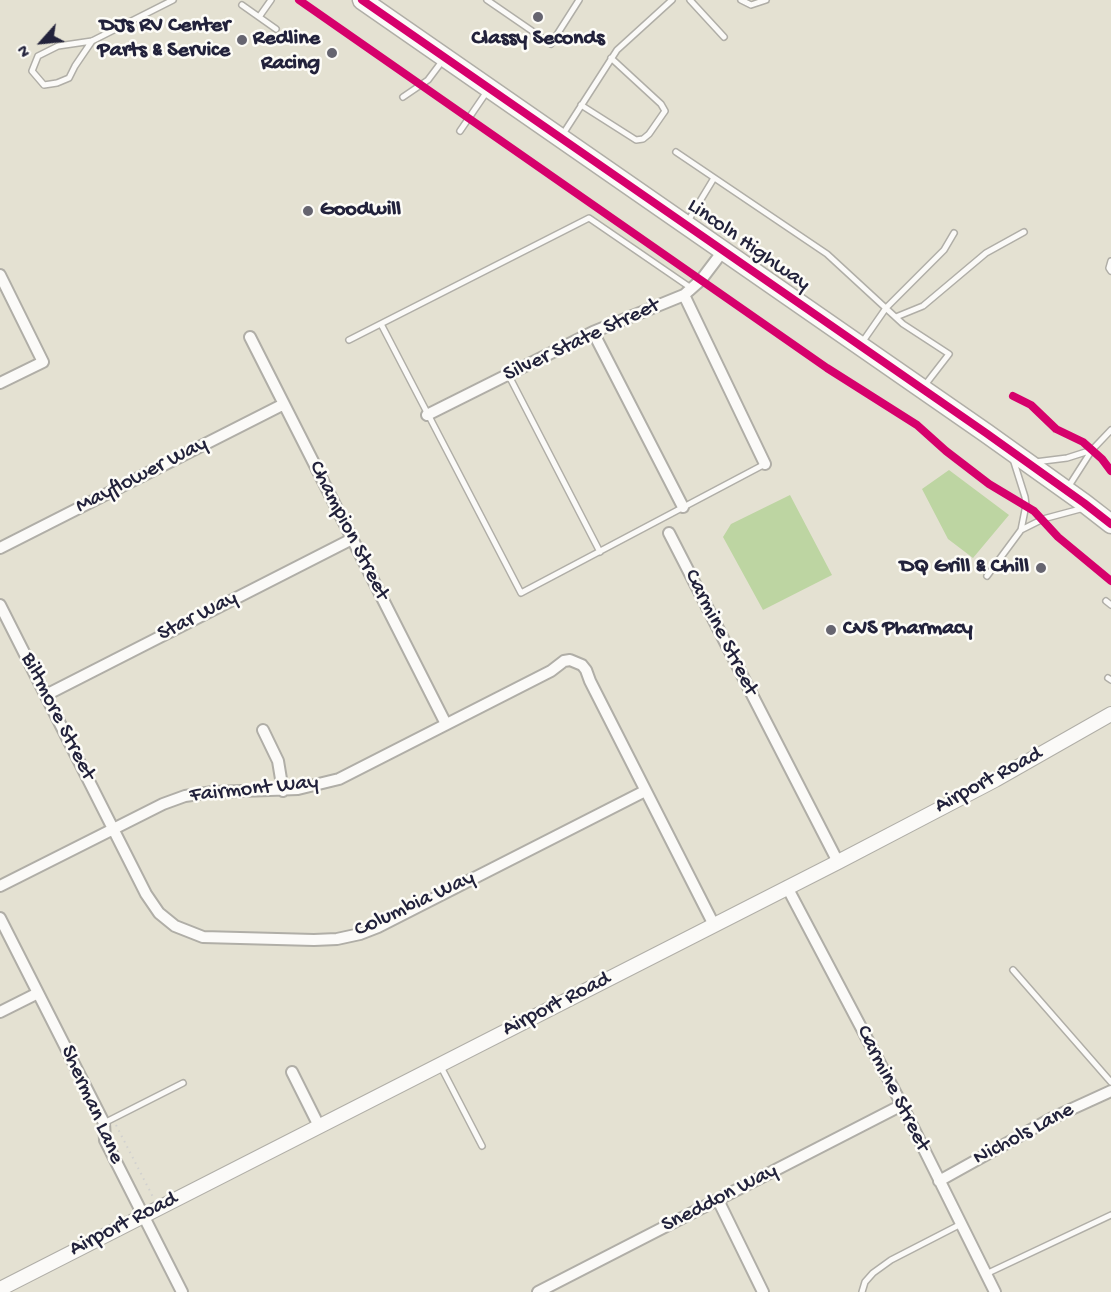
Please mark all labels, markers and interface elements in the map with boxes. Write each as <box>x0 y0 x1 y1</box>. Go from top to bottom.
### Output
marker: Classy Seconds <box>531 10 545 24</box>
north arrow <box>12 12 72 72</box>
place label: DJs RV Center Parts & Service <box>98 14 230 66</box>
place label: Redline Racing <box>253 27 320 78</box>
place label: Classy Seconds <box>471 27 605 53</box>
marker: DJs RV Center Parts & Service <box>235 33 249 47</box>
text: N <box>15 41 36 59</box>
marker: Redline Racing <box>325 46 339 60</box>
street label: Lincoln Highway <box>681 194 815 298</box>
place label: Goodwill <box>320 198 401 224</box>
marker: Goodwill <box>301 204 315 218</box>
street label: Silver State Street <box>500 293 664 389</box>
street label: Mayflower Way <box>72 431 212 521</box>
street label: Champion Street <box>302 457 394 605</box>
place label: DQ Grill & Chill <box>900 555 1029 581</box>
marker: DQ Grill & Chill <box>1034 561 1048 575</box>
street label: Carmine Street <box>677 566 763 700</box>
street label: Star Way <box>154 586 242 648</box>
place label: CVS Pharmacy <box>843 617 973 643</box>
marker: CVS Pharmacy <box>824 623 838 637</box>
street label: Biltmore Street <box>13 649 101 785</box>
street label: Airport Road <box>931 742 1047 820</box>
street label: Fairmont Way <box>188 770 320 810</box>
street label: Columbia Way <box>351 866 479 944</box>
street label: Airport Road <box>499 966 615 1044</box>
street label: Carmine Street <box>849 1022 935 1156</box>
street label: Sherman Lane <box>53 1042 129 1168</box>
street label: Nichols Lane <box>969 1098 1079 1172</box>
street label: Sneddon Way <box>658 1158 782 1240</box>
street label: Airport Road <box>66 1186 182 1264</box>

